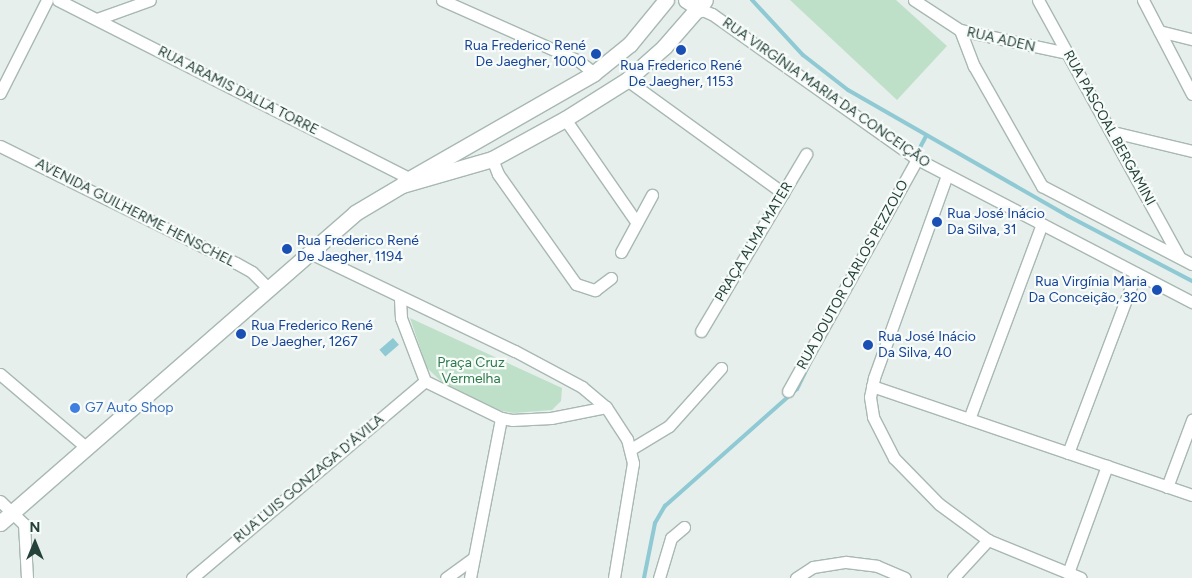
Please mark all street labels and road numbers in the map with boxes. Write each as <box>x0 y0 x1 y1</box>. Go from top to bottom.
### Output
street label: RUA VIRGÍNIA MARIA DA CONCEIÇÃO <box>719 15 933 171</box>
street label: RUA ADEN <box>965 24 1037 56</box>
street label: RUA ARAMIS DALLA TORRE <box>155 43 321 139</box>
street label: RUA PASCOAL BERGAMINI <box>1059 47 1159 209</box>
street label: AVENIDA GUILHERME HENSCHEL <box>33 155 237 271</box>
street label: RUA DOUTOR CARLOS PEZZOLO <box>794 177 912 373</box>
street label: PRAÇA ALMA MATER <box>712 179 796 305</box>
street label: RUA LUIS GONZAGA D'ÁVILA <box>231 411 387 547</box>

